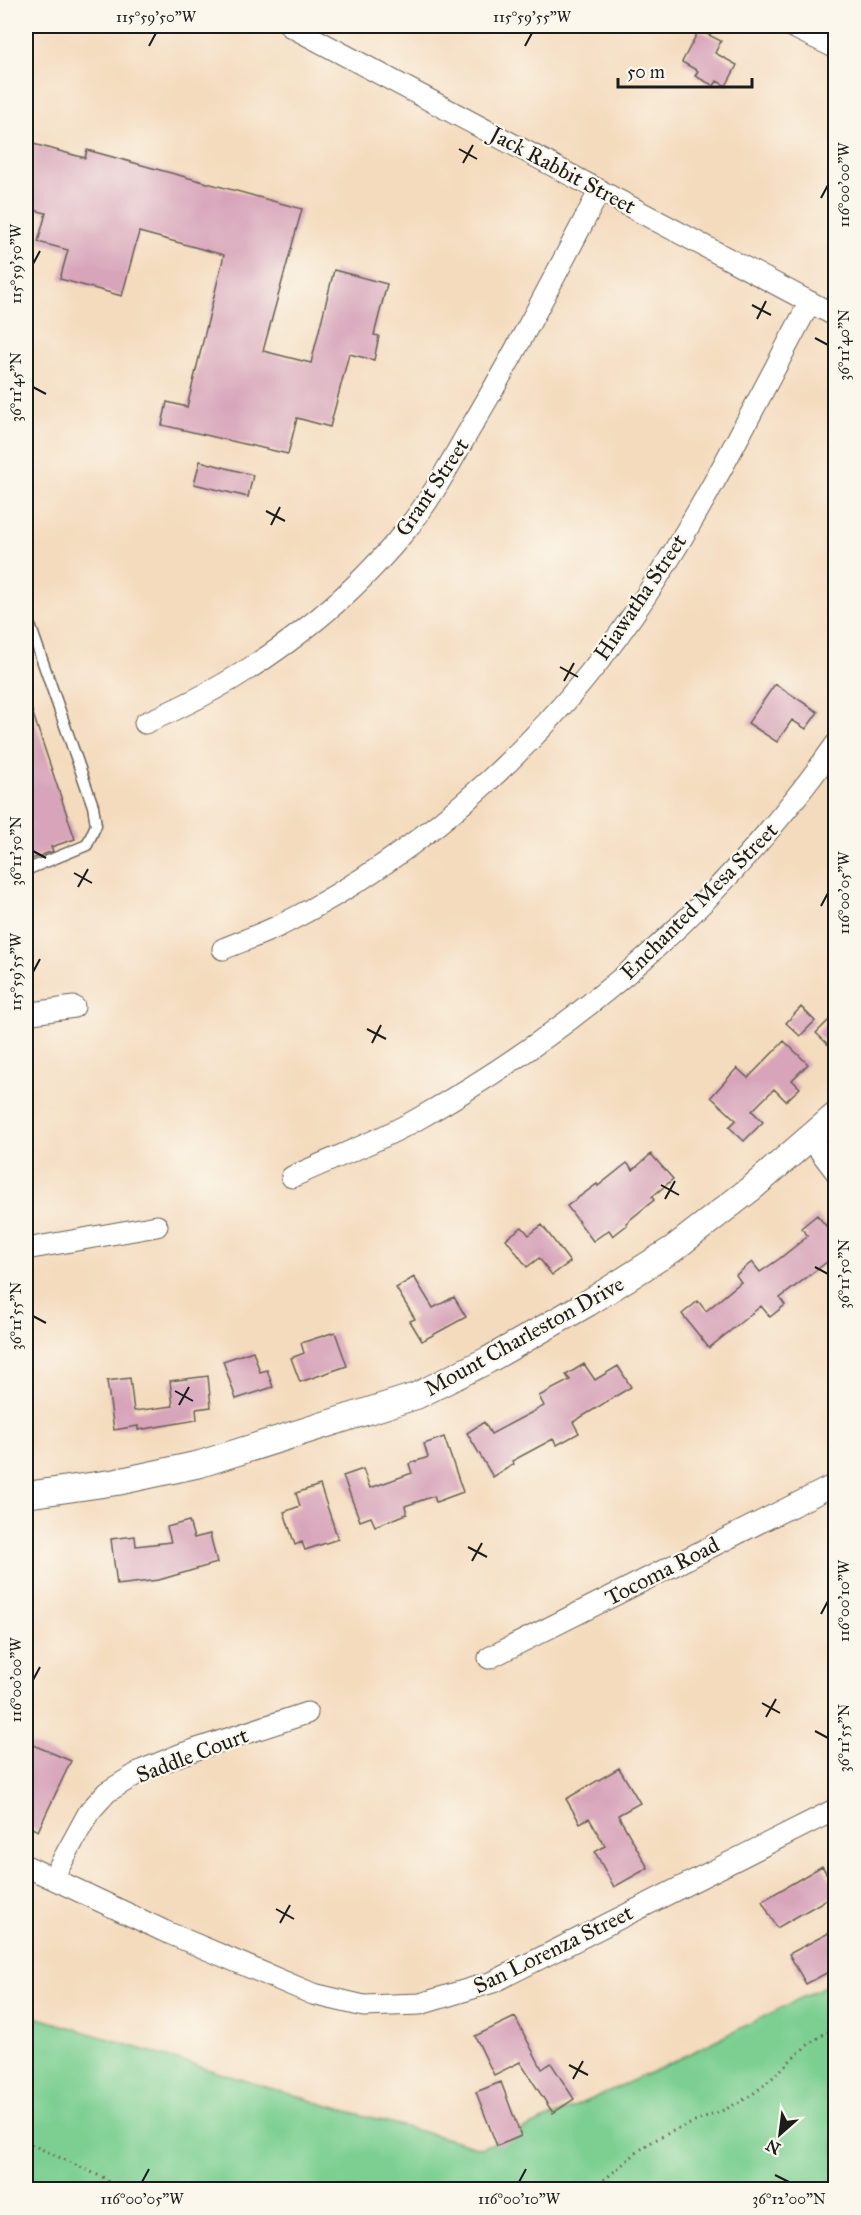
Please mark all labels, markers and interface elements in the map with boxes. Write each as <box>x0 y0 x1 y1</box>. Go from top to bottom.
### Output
text: 115°59'50"W <box>116 8 197 26</box>
text: 115°59'55"W <box>493 8 572 26</box>
scale bar <box>618 51 752 89</box>
text: 50 m <box>627 61 665 83</box>
street label: Jack Rabbit Street <box>484 119 641 220</box>
text: 116°00'00"W <box>835 142 853 227</box>
text: 115°59'50"W <box>7 223 25 304</box>
text: 36°11'40"N <box>835 309 853 381</box>
text: 36°11'45"N <box>7 352 25 422</box>
street label: Grant Street <box>389 433 475 541</box>
street label: Hiawatha Street <box>588 529 692 665</box>
text: 36°11'50"N <box>7 816 25 886</box>
street label: Enchanted Mesa Street <box>615 817 783 985</box>
text: 116°00'05"W <box>835 851 853 935</box>
text: 115°59'55"W <box>7 932 25 1011</box>
text: 36°11'50"N <box>835 1239 853 1309</box>
street label: Mount Charleston Drive <box>420 1270 628 1402</box>
text: 36°11'55"N <box>7 1282 25 1350</box>
street label: Tocoma Road <box>600 1531 724 1611</box>
text: 116°00'10"W <box>835 1559 853 1642</box>
text: 116°00'00"W <box>7 1637 25 1722</box>
text: 36°11'55"N <box>835 1704 853 1772</box>
street label: Saddle Court <box>132 1721 252 1789</box>
street label: San Lorenza Street <box>469 1899 637 1999</box>
north arrow <box>750 2104 810 2164</box>
text: N <box>762 2135 784 2158</box>
text: 116°00'05"W <box>100 2190 184 2208</box>
text: 116°00'10"W <box>478 2190 561 2208</box>
text: 36°12'00"N <box>752 2190 826 2208</box>

